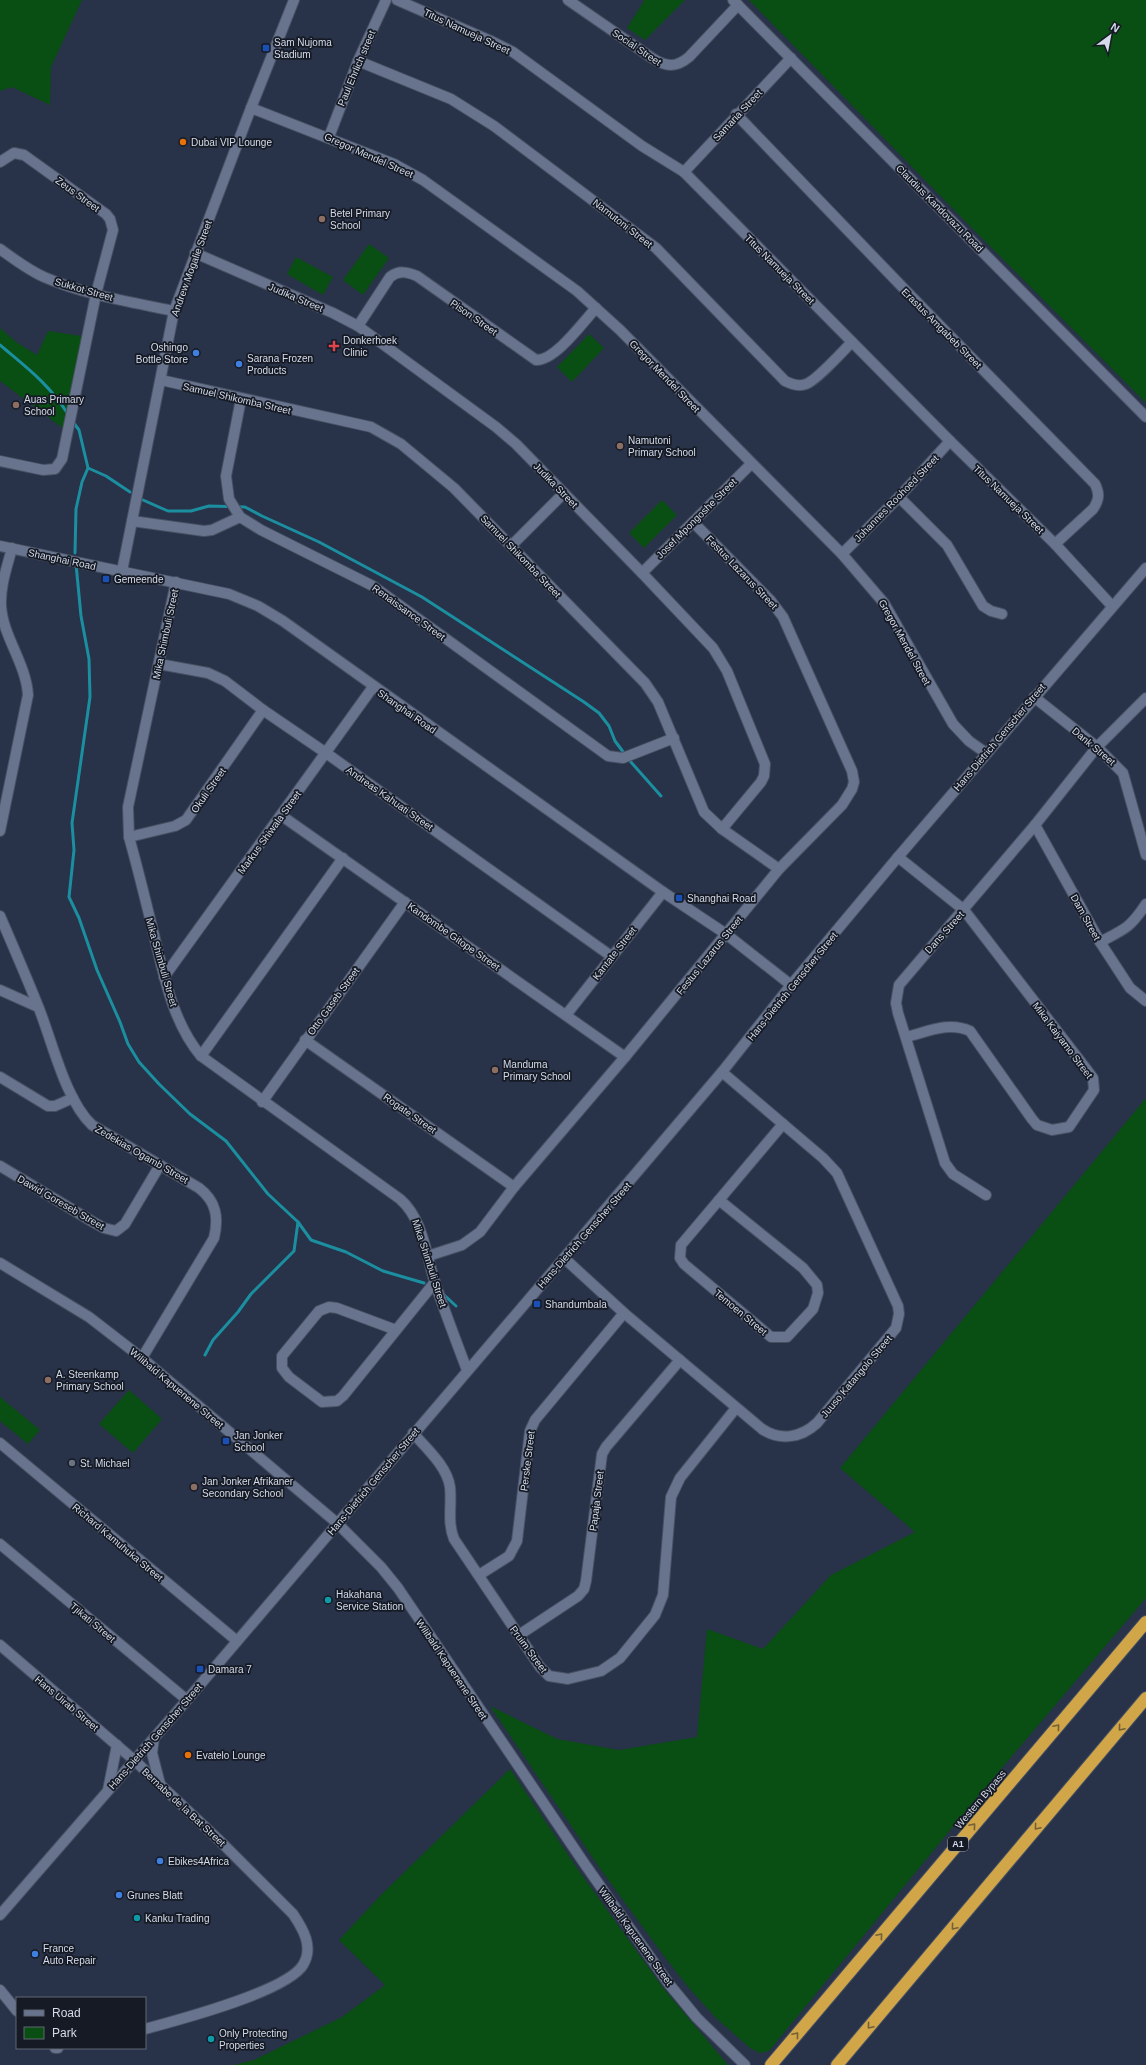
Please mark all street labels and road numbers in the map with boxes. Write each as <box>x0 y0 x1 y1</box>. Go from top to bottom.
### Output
street label: Titus Namueja Street <box>422 7 512 56</box>
street label: Social Street <box>610 27 663 68</box>
street label: Paul Ehrlich street <box>336 28 377 108</box>
street label: Samaria Street <box>711 87 764 143</box>
street label: Gregor Mendel Street <box>323 131 415 180</box>
street label: Claudius Kandovazu Road <box>894 163 985 254</box>
street label: Zeus Street <box>54 175 102 214</box>
street label: Namutoni Street <box>591 197 655 250</box>
street label: Andrew Mogalie Street <box>169 219 214 318</box>
street label: Titus Namueja Street <box>743 232 817 306</box>
street label: Sukkot Street <box>53 276 114 303</box>
street label: Judika Street <box>267 281 325 314</box>
street label: Erastus Amgabeb Street <box>899 286 984 371</box>
street label: Pison Street <box>448 297 499 338</box>
street label: Gregor Mendel Street <box>627 338 702 415</box>
street label: Samuel Shikomba Street <box>182 381 292 416</box>
street label: Johannes Roohoed Street <box>852 453 941 544</box>
street label: Judika Street <box>531 461 580 510</box>
street label: Titus Namueja Street <box>971 463 1046 536</box>
street label: Josef Mpongoshe Street <box>654 476 739 561</box>
street label: Samuel Shikomba Street <box>478 513 563 600</box>
street label: Festus Lazarus Street <box>704 533 780 612</box>
street label: Shanghai Road <box>27 547 97 572</box>
street label: Renaissance Street <box>370 582 447 643</box>
street label: Mika Shimbuli Street <box>151 588 180 680</box>
street label: Gregor Mendel Street <box>876 598 933 687</box>
street label: Hans-Dietrich Genscher Street <box>951 681 1047 793</box>
street label: Shanghai Road <box>375 687 438 736</box>
street label: Dank Street <box>1070 725 1118 768</box>
street label: Andreas Kahuati Street <box>344 764 435 833</box>
street label: Okuli Street <box>189 766 228 815</box>
street label: Markus Shiwala Street <box>236 788 303 876</box>
street label: Dam Street <box>1068 892 1103 942</box>
street label: Kandombe Gitope Street <box>405 900 502 973</box>
street label: Dans Street <box>923 909 966 956</box>
street label: Festus Lazarus Street <box>674 914 745 997</box>
street label: Mika Shimbuli Street <box>144 917 180 1008</box>
street label: Kantate Street <box>590 925 639 982</box>
street label: Hans-Dietrich Genscher Street <box>745 930 840 1043</box>
street label: Otto Gaseb Street <box>305 965 362 1037</box>
street label: Mika Kaiyamo Street <box>1030 1000 1095 1081</box>
street label: Rogate Street <box>381 1091 438 1136</box>
street label: Zedekias Ogamb Street <box>93 1123 190 1186</box>
street label: Dawid Goreseb Street <box>15 1173 106 1232</box>
street label: Hans-Dietrich Genscher Street <box>536 1180 633 1290</box>
street label: Mika Shimbuli Street <box>410 1218 449 1309</box>
street label: Temoen Street <box>712 1287 769 1338</box>
street label: Juuso Katangolo Street <box>819 1333 894 1420</box>
street label: Wilibald Kapuenene Street <box>128 1346 226 1431</box>
street label: Hans-Dietrich Genscher Street <box>325 1425 421 1537</box>
street label: Perske Street <box>518 1430 537 1492</box>
street label: Papaja Street <box>587 1470 606 1532</box>
street label: Richard Kamuhuka Street <box>70 1501 165 1584</box>
street label: Tjikati Street <box>68 1600 118 1645</box>
street label: Wilibald Kapuenene Street <box>414 1617 489 1722</box>
street label: Pruim Street <box>508 1624 550 1675</box>
street label: Hans Uirab Street <box>33 1674 101 1733</box>
street label: Hans-Dietrich Genscher Street <box>107 1681 204 1791</box>
street label: Bernabe de la Bat Street <box>140 1766 228 1849</box>
street label: Western Bypass <box>953 1768 1008 1831</box>
road number: A1 <box>948 1837 968 1851</box>
street label: Wilibald Kapuenene Street <box>596 1885 675 1988</box>

